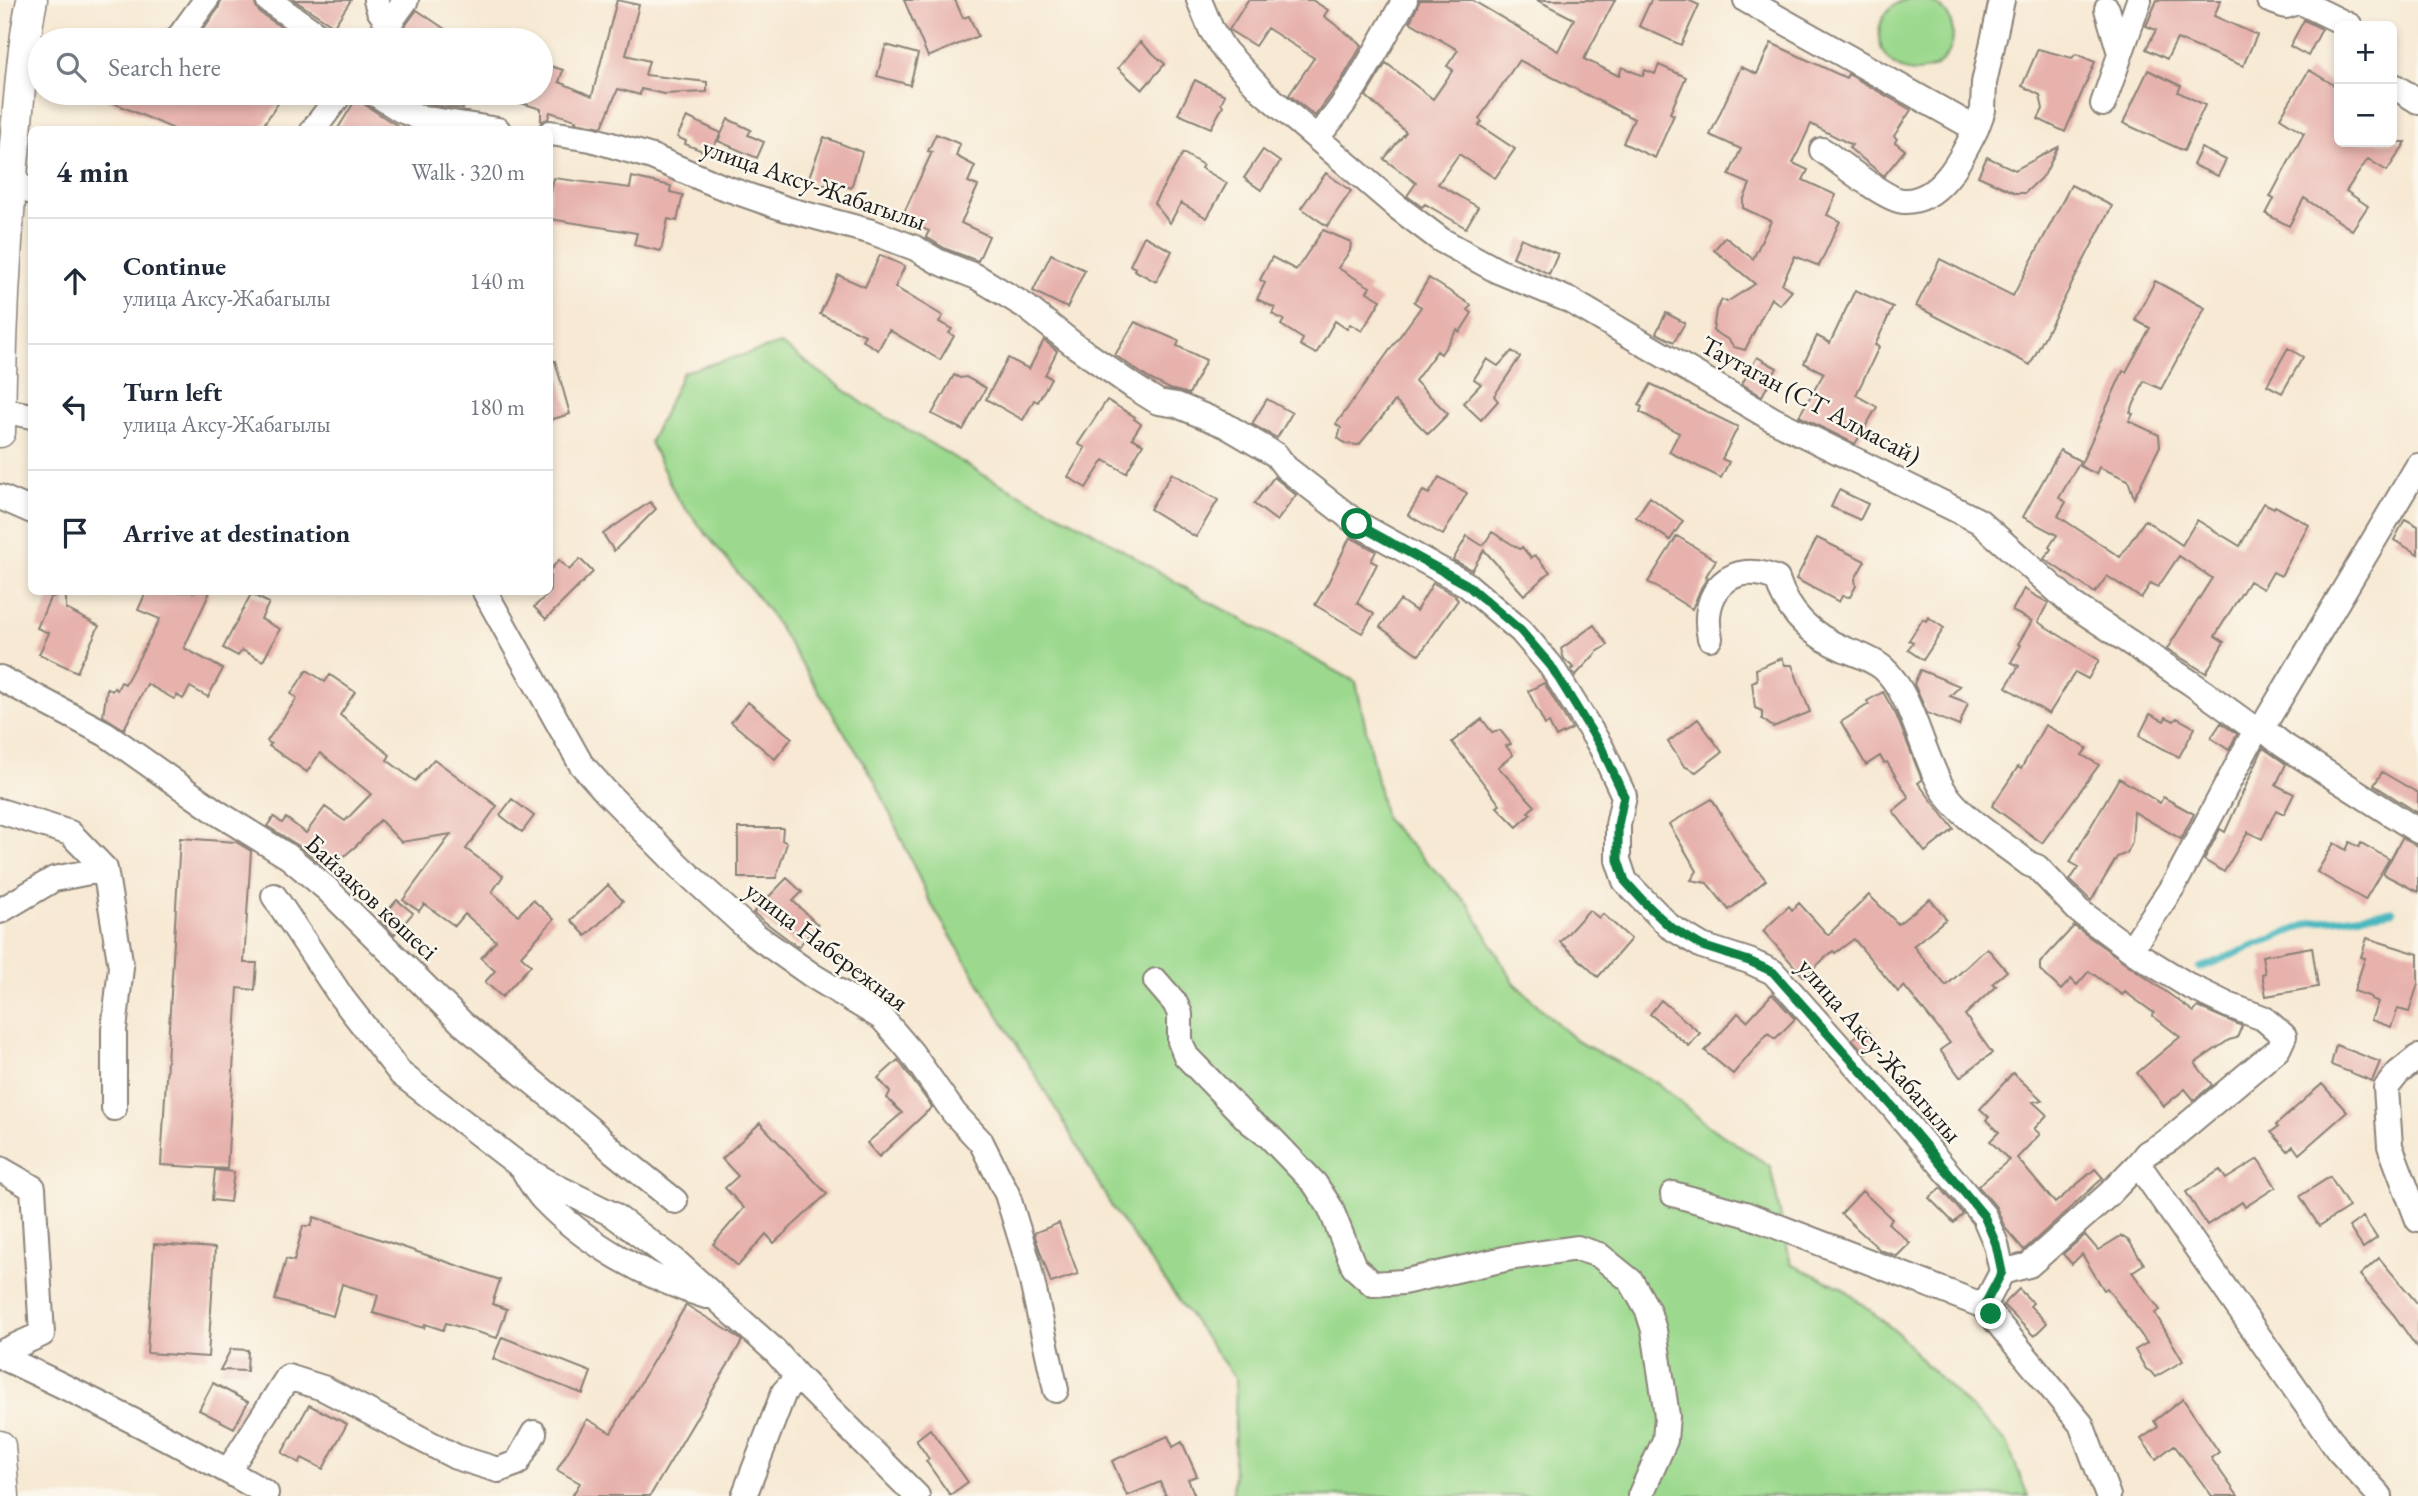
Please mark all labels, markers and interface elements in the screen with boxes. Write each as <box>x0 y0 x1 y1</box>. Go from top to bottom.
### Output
map controls <box>2334 21 2397 147</box>
button: + <box>2334 21 2397 84</box>
search box <box>28 28 553 105</box>
icon: search <box>52 48 90 86</box>
text: Search here <box>108 50 221 84</box>
button: − <box>2334 84 2397 147</box>
street label: улица Аксу-Жабагылы <box>698 130 931 238</box>
text: 4 min <box>56 152 129 191</box>
text: Walk · 320 m <box>411 157 525 187</box>
text: Continue <box>123 249 226 283</box>
icon: ahead <box>56 262 94 300</box>
text: 140 m <box>469 266 525 296</box>
text: улица Аксу-Жабагылы <box>123 283 331 313</box>
street label: Таутаган (СТ Алмасай) <box>1695 328 1927 472</box>
text: Turn left <box>123 375 222 409</box>
icon: left <box>56 388 94 426</box>
text: 180 m <box>469 392 525 422</box>
text: улица Аксу-Жабагылы <box>123 409 331 439</box>
route start <box>1341 508 1372 539</box>
icon: arrive <box>56 514 94 552</box>
text: Arrive at destination <box>123 516 350 550</box>
street label: Байзақов көшесі <box>298 827 446 967</box>
street label: улица Набережная <box>738 873 916 1019</box>
street label: улица Аксу-Жабагылы <box>1790 950 1970 1150</box>
route end <box>1975 1298 2006 1329</box>

